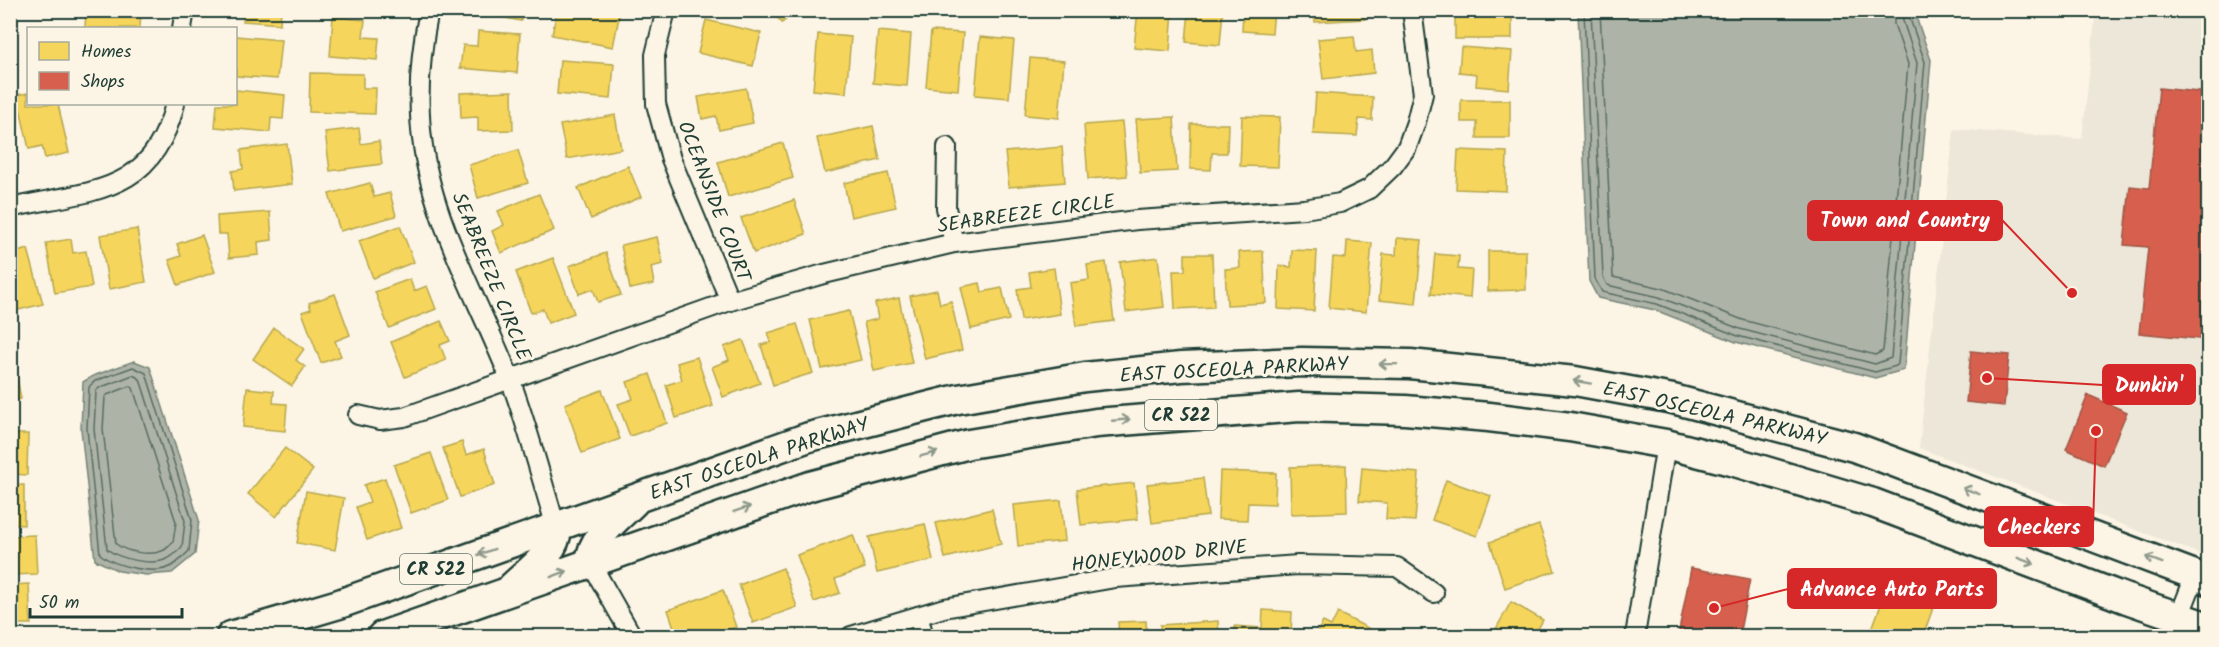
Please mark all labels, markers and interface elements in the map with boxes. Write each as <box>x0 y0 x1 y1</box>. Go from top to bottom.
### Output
legend <box>27 27 237 105</box>
text: Homes <box>81 38 132 67</box>
text: Shops <box>81 68 125 97</box>
street label: OCEANSIDE COURT <box>668 117 759 289</box>
street label: SEABREEZE CIRCLE <box>935 187 1118 243</box>
street label: SEABREEZE CIRCLE <box>442 188 539 367</box>
callout: Town and Country <box>1808 201 2002 240</box>
text: Town and Country <box>1820 205 1990 238</box>
street label: EAST OSCEOLA PARKWAY <box>1119 349 1351 393</box>
one-way arrow <box>1379 358 1399 370</box>
callout: Dunkin' <box>2103 365 2195 404</box>
text: Dunkin' <box>2115 370 2184 403</box>
street label: EAST OSCEOLA PARKWAY <box>1599 374 1831 457</box>
one-way arrow <box>1573 376 1592 387</box>
road number: CR 522 <box>1145 400 1217 430</box>
street label: EAST OSCEOLA PARKWAY <box>646 409 875 510</box>
one-way arrow <box>1111 414 1131 425</box>
one-way arrow <box>919 448 938 459</box>
one-way arrow <box>1963 485 1981 496</box>
one-way arrow <box>732 503 751 514</box>
callout: Checkers <box>1985 507 2093 546</box>
text: Checkers <box>1997 512 2081 545</box>
street label: HONEYWOOD DRIVE <box>1070 532 1250 582</box>
one-way arrow <box>477 547 496 558</box>
road number: CR 522 <box>400 554 472 584</box>
one-way arrow <box>2145 554 2163 565</box>
one-way arrow <box>2016 556 2035 567</box>
one-way arrow <box>549 568 567 579</box>
callout: Advance Auto Parts <box>1788 569 1996 608</box>
text: Advance Auto Parts <box>1800 574 1984 607</box>
scale bar <box>30 581 182 619</box>
text: 50 m <box>39 589 79 618</box>

